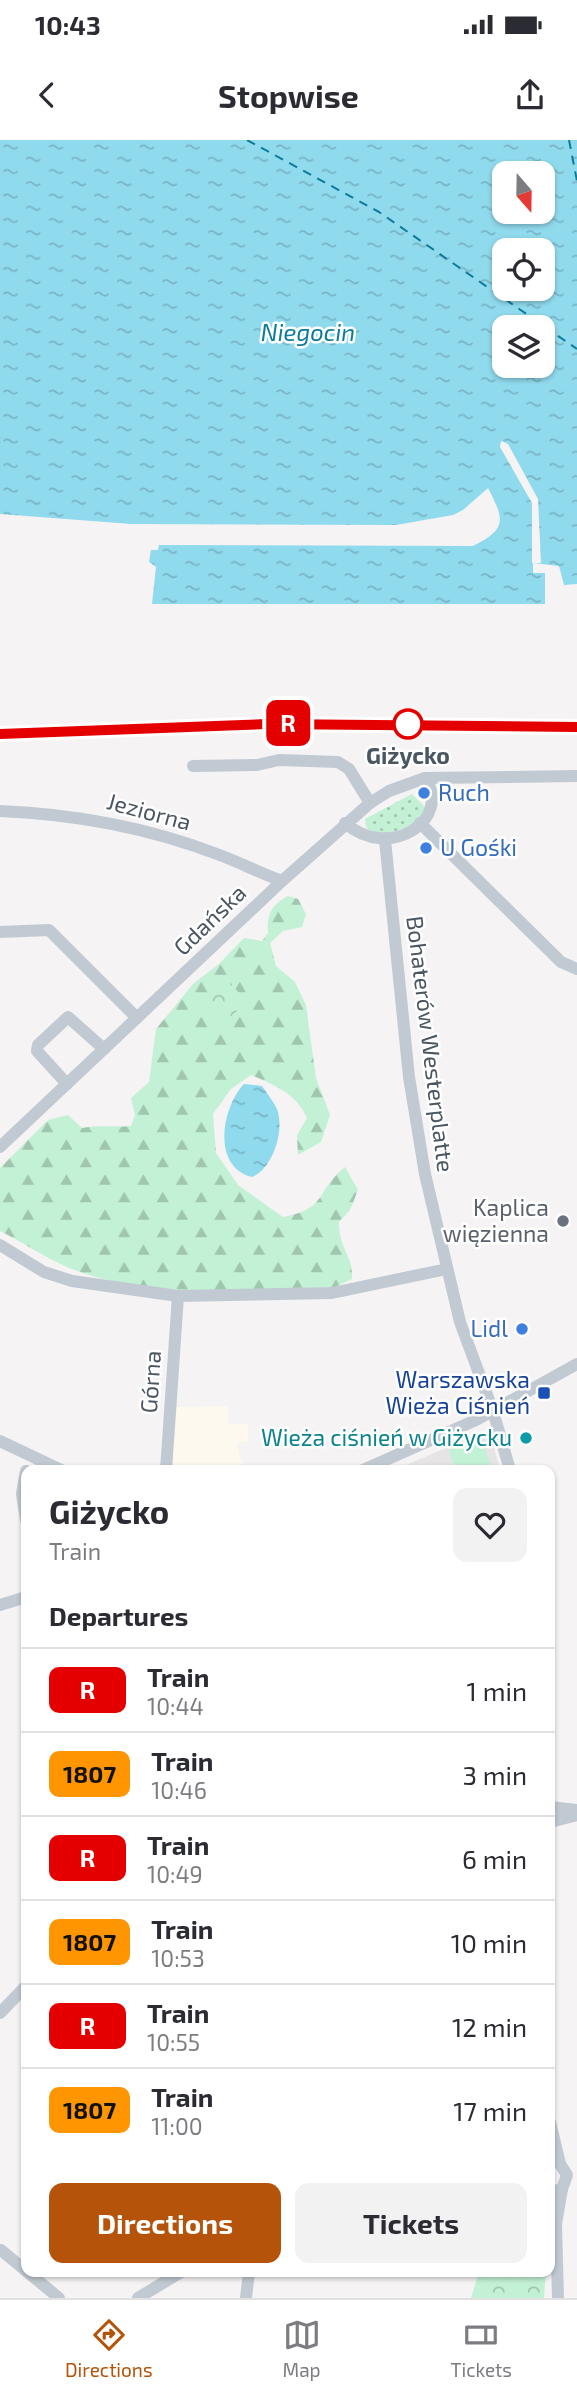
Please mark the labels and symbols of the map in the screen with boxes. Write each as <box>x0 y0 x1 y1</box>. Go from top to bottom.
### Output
north arrow <box>492 161 555 224</box>
water label: Niegocin <box>261 317 355 346</box>
line badge: R <box>265 700 311 746</box>
marker: Giżycko <box>393 709 423 739</box>
place label: Giżycko <box>366 741 450 769</box>
place label: Ruch <box>438 778 490 806</box>
marker: Ruch <box>416 785 432 801</box>
street label: Jeziorna <box>104 786 194 836</box>
place label: U Gośki <box>440 833 517 861</box>
marker: U Gośki <box>418 840 434 856</box>
street label: Gdańska <box>167 878 251 960</box>
street label: Bohaterów Westerplatte <box>401 914 461 1174</box>
place label: Kaplica więzienna <box>443 1193 549 1247</box>
marker: Kaplica więzienna <box>555 1213 571 1229</box>
place label: Lidl <box>470 1314 508 1342</box>
marker: Lidl <box>514 1321 530 1337</box>
street label: Górna <box>134 1350 166 1414</box>
place label: Warszawska Wieża Ciśnień <box>385 1365 530 1419</box>
marker: Warszawska Wieża Ciśnień <box>536 1385 552 1401</box>
place label: Wieża ciśnień w Giżycku <box>261 1423 512 1451</box>
marker: Wieża ciśnień w Giżycku <box>518 1430 534 1446</box>

